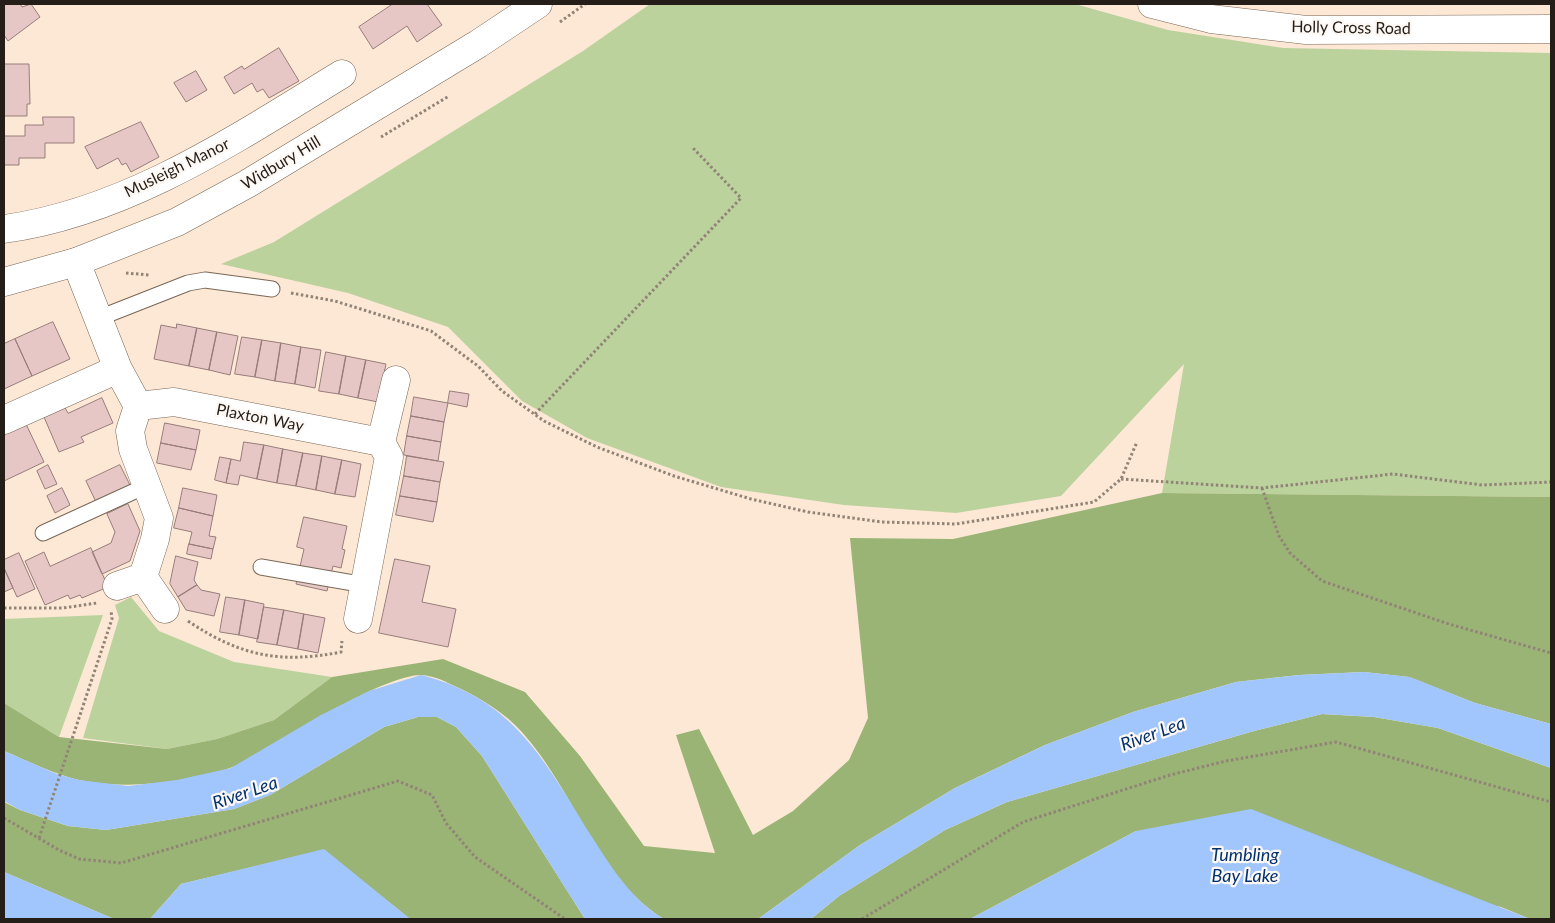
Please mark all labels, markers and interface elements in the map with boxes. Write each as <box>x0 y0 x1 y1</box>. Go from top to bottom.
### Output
street label: Holly Cross Road <box>1291 17 1411 39</box>
street label: Widbury Hill <box>238 132 324 194</box>
street label: Musleigh Manor <box>121 134 233 202</box>
street label: Plaxton Way <box>215 400 305 436</box>
water label: River Lea <box>1118 712 1188 756</box>
water label: River Lea <box>210 772 280 814</box>
water label: Tumbling Bay Lake <box>1211 844 1279 886</box>

